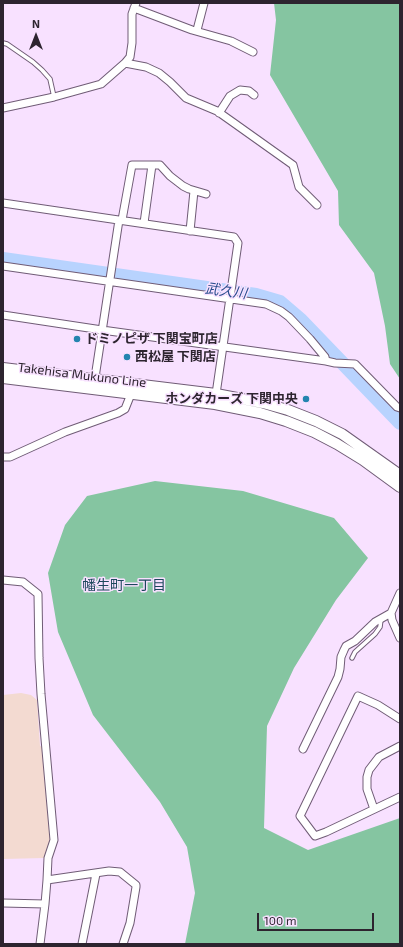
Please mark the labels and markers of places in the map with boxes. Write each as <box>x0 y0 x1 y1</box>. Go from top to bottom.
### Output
place label: ドミノピザ 下関宝町店 <box>85 331 218 347</box>
marker: ドミノピザ 下関宝町店 <box>72 334 82 344</box>
place label: 西松屋 下関店 <box>135 349 216 365</box>
marker: 西松屋 下関店 <box>122 352 132 362</box>
place label: ホンダカーズ 下関中央 <box>165 391 298 407</box>
marker: ホンダカーズ 下関中央 <box>301 394 311 404</box>

